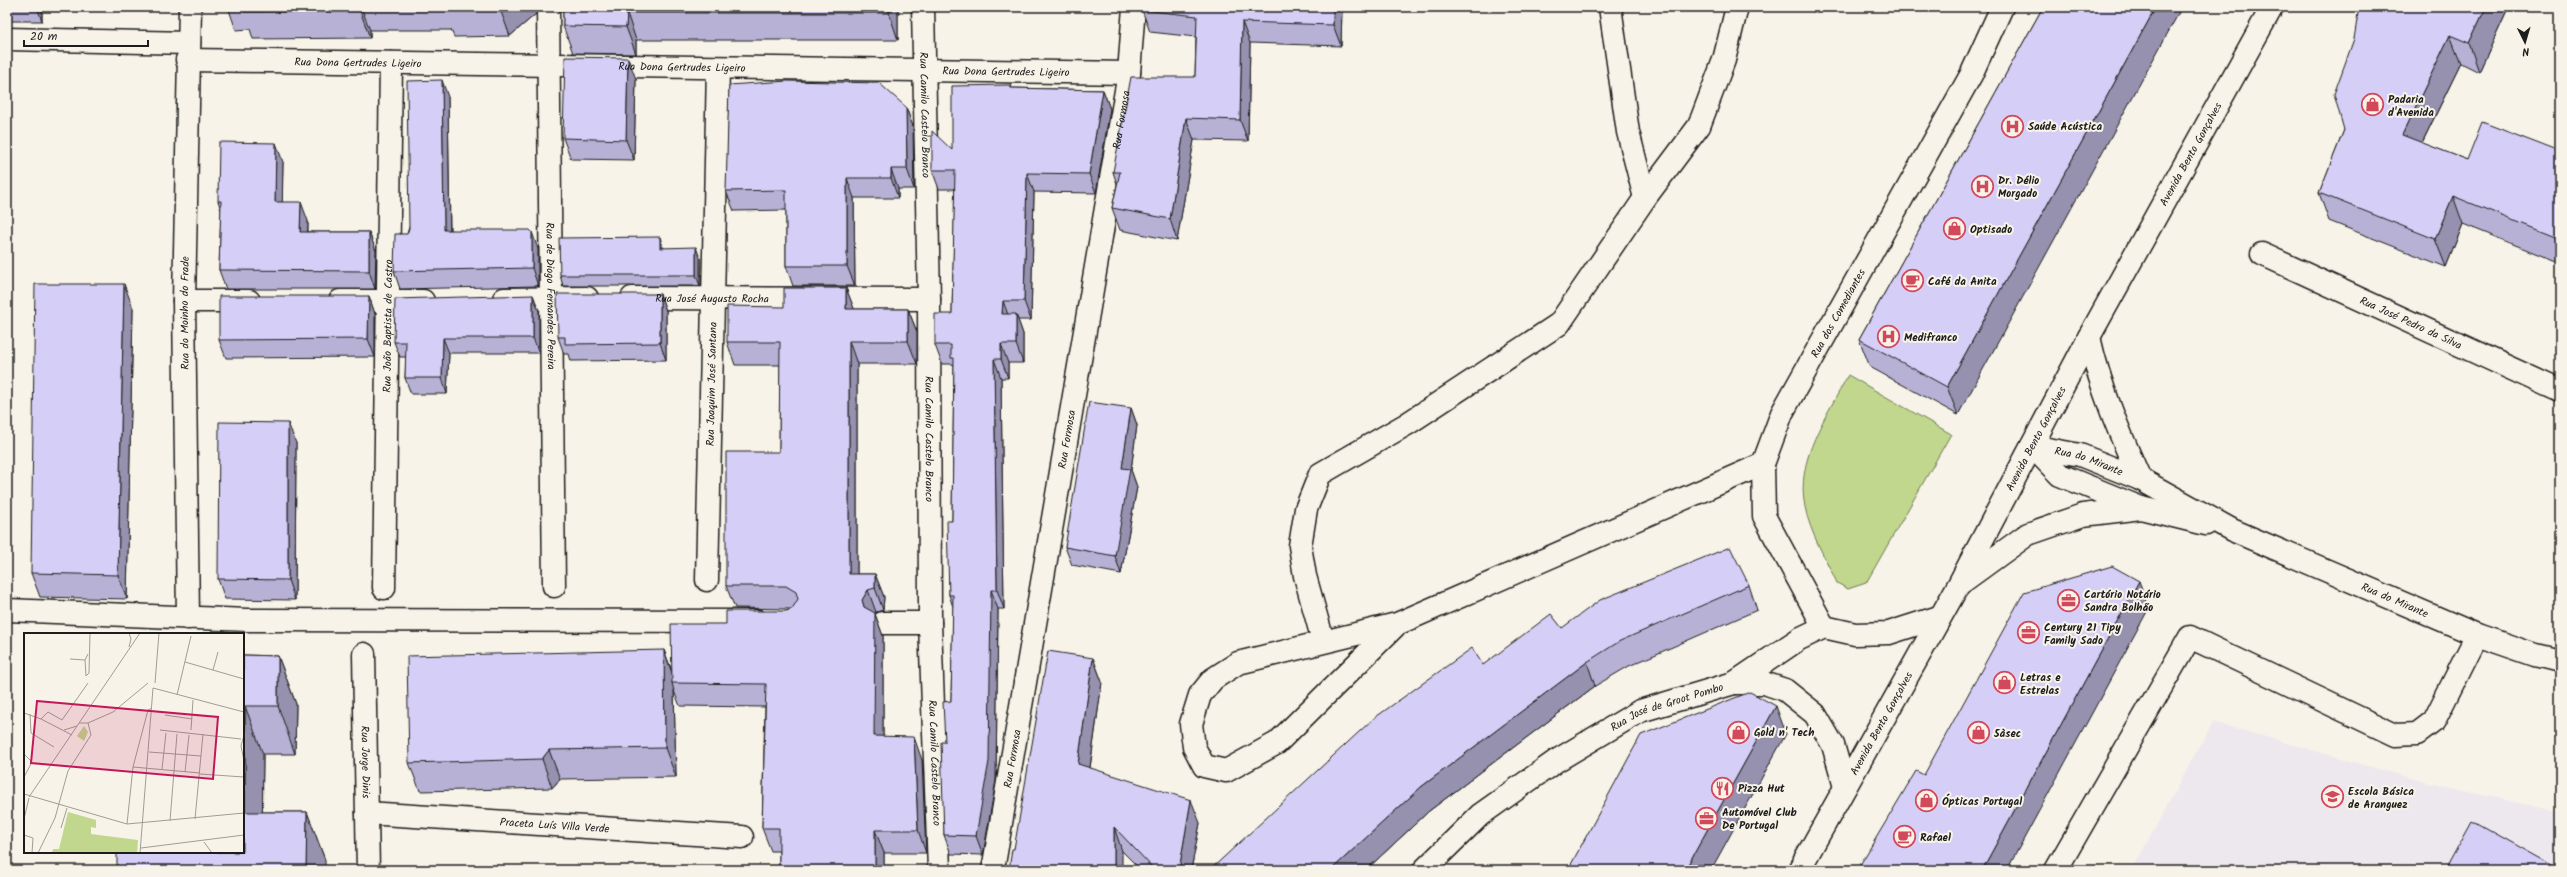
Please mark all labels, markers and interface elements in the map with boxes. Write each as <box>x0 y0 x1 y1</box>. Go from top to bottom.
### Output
scale bar <box>24 22 148 48</box>
north arrow <box>2505 22 2545 62</box>
text: 20 m <box>30 27 58 46</box>
text: N <box>2521 42 2530 60</box>
street label: Rua Camilo Castelo Branco <box>914 52 935 178</box>
street label: Rua Dona Gertrudes Ligeiro <box>294 53 422 73</box>
street label: Rua Dona Gertrudes Ligeiro <box>618 58 746 78</box>
street label: Rua Dona Gertrudes Ligeiro <box>942 62 1070 82</box>
street label: Rua Formosa <box>1108 89 1136 151</box>
place label: Padaria d'Avenida <box>2388 91 2434 122</box>
shop icon: Padaria d'Avenida <box>2359 92 2385 118</box>
street label: Avenida Bento Gonçalves <box>2155 99 2227 210</box>
hospital icon: Saúde Acústica <box>1999 113 2025 139</box>
place label: Saúde Acústica <box>2028 118 2102 136</box>
place label: Dr. Délio Morgado <box>1998 172 2039 203</box>
hospital icon: Dr. Délio Morgado <box>1969 173 1995 199</box>
shop icon: Optisado <box>1941 216 1967 242</box>
place label: Optisado <box>1970 221 2012 239</box>
street label: Rua de Diogo Fernandes Pereira <box>540 222 560 370</box>
street label: Rua do Moinho do Frade <box>176 256 195 370</box>
street label: Rua João Baptista de Castro <box>379 259 398 393</box>
street label: Rua dos Comediantes <box>1807 266 1871 361</box>
cafe icon: Café da Anita <box>1899 268 1925 294</box>
place label: Café da Anita <box>1928 273 1997 291</box>
street label: Rua José Augusto Rocha <box>655 290 769 308</box>
street label: Rua José Pedro da Silva <box>2356 292 2465 355</box>
street label: Rua Joaquim José Santana <box>702 322 723 446</box>
hospital icon: Medifranco <box>1875 324 1901 350</box>
place label: Medifranco <box>1904 329 1957 347</box>
street label: Rua Camilo Castelo Branco <box>919 376 938 502</box>
street label: Avenida Bento Gonçalves <box>2001 383 2072 495</box>
street label: Rua Formosa <box>1054 409 1081 470</box>
street label: Rua do Mirante <box>2053 442 2126 481</box>
street label: Rua do Mirante <box>2358 578 2431 623</box>
place label: Cartório Notário Sandra Bolhão <box>2084 586 2161 617</box>
office icon: Cartório Notário Sandra Bolhão <box>2055 587 2081 613</box>
place label: Century 21 Tipy Family Sado <box>2044 619 2121 650</box>
office icon: Century 21 Tipy Family Sado <box>2015 620 2041 646</box>
inset map <box>24 633 244 853</box>
street label: Avenida Bento Gonçalves <box>1846 669 1918 779</box>
place label: Letras e Estrelas <box>2020 669 2061 700</box>
shop icon: Letras e Estrelas <box>1992 670 2018 696</box>
street label: Rua José de Groot Pombo <box>1607 679 1726 737</box>
street label: Rua Camilo Castelo Branco <box>923 700 945 826</box>
shop icon: Gold n' Tech <box>1726 719 1752 745</box>
shop icon: 5àsec <box>1965 720 1991 746</box>
place label: Gold n' Tech <box>1754 724 1814 742</box>
place label: 5àsec <box>1993 725 2021 743</box>
street label: Rua Jorge Dinis <box>355 726 375 799</box>
street label: Rua Formosa <box>999 728 1027 790</box>
restaurant icon: Pizza Hut <box>1709 775 1735 801</box>
place label: Pizza Hut <box>1738 780 1786 798</box>
place label: Escola Básica de Aranguez <box>2348 783 2414 814</box>
school or university icon: Escola Básica de Aranguez <box>2320 784 2346 810</box>
shop icon: Ópticas Portugal <box>1914 788 1940 814</box>
place label: Ópticas Portugal <box>1942 793 2022 811</box>
place label: Automóvel Club De Portugal <box>1722 804 1797 835</box>
office icon: Automóvel Club De Portugal <box>1694 805 1720 831</box>
street label: Praceta Luís Villa Verde <box>499 814 610 839</box>
cafe icon: Rafael <box>1891 824 1917 850</box>
place label: Rafael <box>1920 829 1951 847</box>

